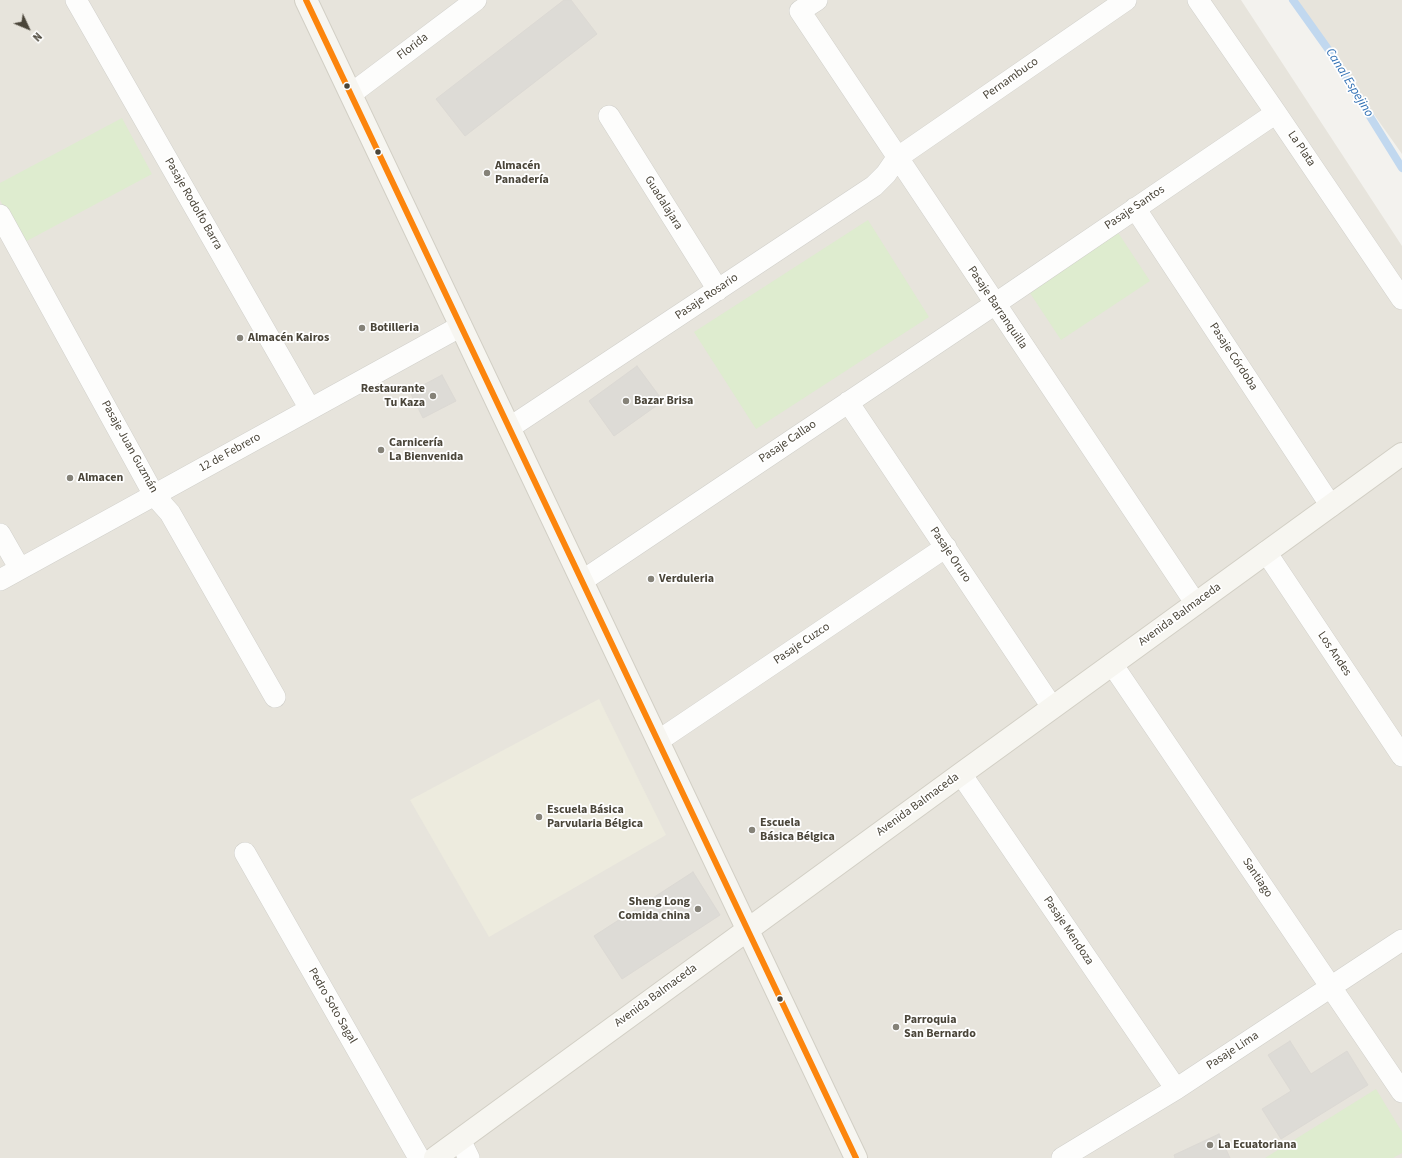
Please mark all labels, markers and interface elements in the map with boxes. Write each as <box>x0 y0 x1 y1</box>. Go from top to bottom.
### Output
north arrow <box>8 8 48 48</box>
text: N <box>29 29 45 45</box>
street label: Florida <box>395 31 431 63</box>
water label: Canal Espejino <box>1322 46 1376 120</box>
street label: Pernambuco <box>981 55 1041 103</box>
unlabelled marker <box>342 81 352 91</box>
street label: La Plata <box>1284 128 1318 170</box>
unlabelled marker <box>373 147 383 157</box>
street label: Pasaje Rodolfo Barra <box>161 156 225 252</box>
place label: Almacén Panadería <box>495 159 549 187</box>
marker: Almacén Panadería <box>482 168 492 178</box>
street label: Guadalajara <box>641 173 685 233</box>
street label: Pasaje Santos <box>1102 183 1168 233</box>
street label: Pasaje Barranquilla <box>964 264 1030 352</box>
street label: Pasaje Rosario <box>673 271 741 323</box>
street label: Pasaje Córdoba <box>1206 320 1260 394</box>
place label: Botilleria <box>370 321 419 335</box>
marker: Botilleria <box>357 323 367 333</box>
place label: Almacén Kairos <box>248 331 329 345</box>
marker: Almacén Kairos <box>235 333 245 343</box>
place label: Restaurante Tu Kaza <box>361 382 425 410</box>
marker: Restaurante Tu Kaza <box>428 391 438 401</box>
place label: Bazar Brisa <box>634 394 693 408</box>
marker: Bazar Brisa <box>621 396 631 406</box>
street label: Pasaje Juan Guzmán <box>98 398 160 496</box>
street label: Pasaje Callao <box>756 417 820 467</box>
street label: 12 de Febrero <box>197 430 263 476</box>
place label: Carnicería La Bienvenida <box>389 436 463 464</box>
marker: Carnicería La Bienvenida <box>376 445 386 455</box>
place label: Almacen <box>78 471 123 485</box>
marker: Almacen <box>65 473 75 483</box>
street label: Pasaje Oruro <box>926 524 974 586</box>
place label: Verduleria <box>659 572 714 586</box>
marker: Verduleria <box>646 574 656 584</box>
street label: Avenida Balmaceda <box>1136 580 1224 650</box>
street label: Pasaje Cuzco <box>771 620 833 668</box>
street label: Los Andes <box>1314 629 1354 679</box>
street label: Avenida Balmaceda <box>874 770 962 840</box>
place label: Escuela Básica Parvularia Bélgica <box>547 803 643 831</box>
marker: Escuela Básica Parvularia Bélgica <box>534 812 544 822</box>
place label: Escuela Básica Bélgica <box>760 816 835 844</box>
marker: Escuela Básica Bélgica <box>747 825 757 835</box>
street label: Santiago <box>1239 856 1275 900</box>
street label: Pasaje Mendoza <box>1040 894 1096 968</box>
place label: Sheng Long Comida china <box>618 895 690 923</box>
marker: Sheng Long Comida china <box>693 904 703 914</box>
street label: Avenida Balmaceda <box>612 961 700 1031</box>
street label: Pedro Soto Sagal <box>305 966 359 1046</box>
unlabelled marker <box>775 994 785 1004</box>
place label: Parroquia San Bernardo <box>904 1013 976 1041</box>
marker: Parroquia San Bernardo <box>891 1022 901 1032</box>
street label: Pasaje Lima <box>1204 1029 1262 1073</box>
place label: La Ecuatoriana <box>1218 1138 1297 1152</box>
marker: La Ecuatoriana <box>1205 1140 1215 1150</box>

